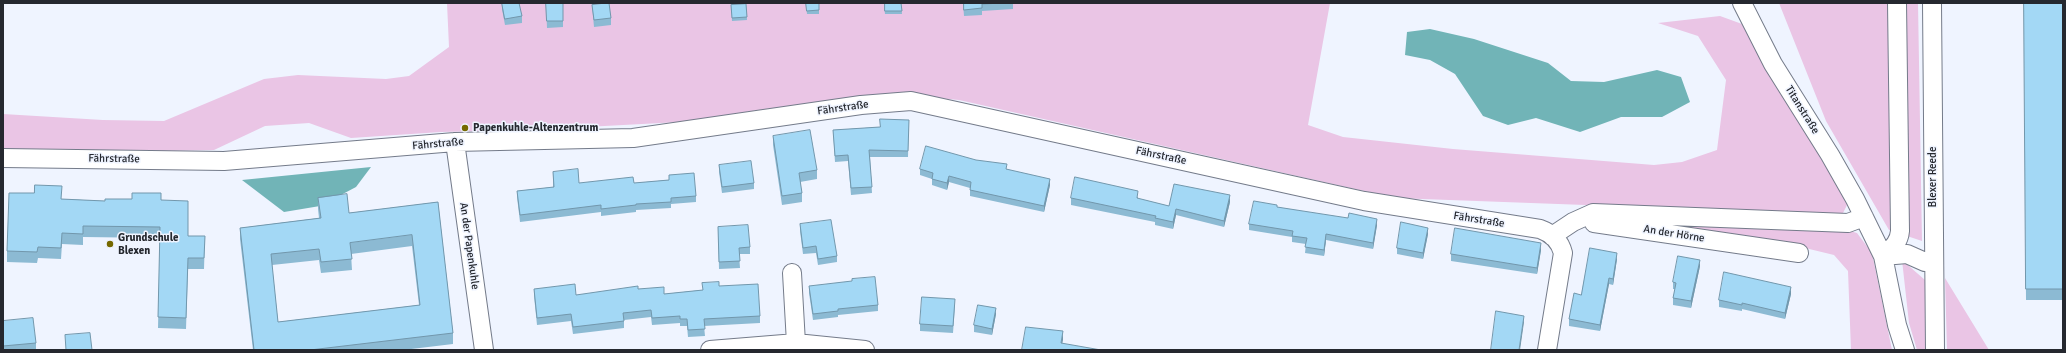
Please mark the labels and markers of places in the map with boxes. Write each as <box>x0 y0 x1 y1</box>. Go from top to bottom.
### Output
place label: Papenkuhle-Altenzentrum <box>473 121 598 135</box>
marker: Papenkuhle-Altenzentrum <box>460 123 470 133</box>
place label: Grundschule Blexen <box>118 231 178 257</box>
marker: Grundschule Blexen <box>105 239 115 249</box>

